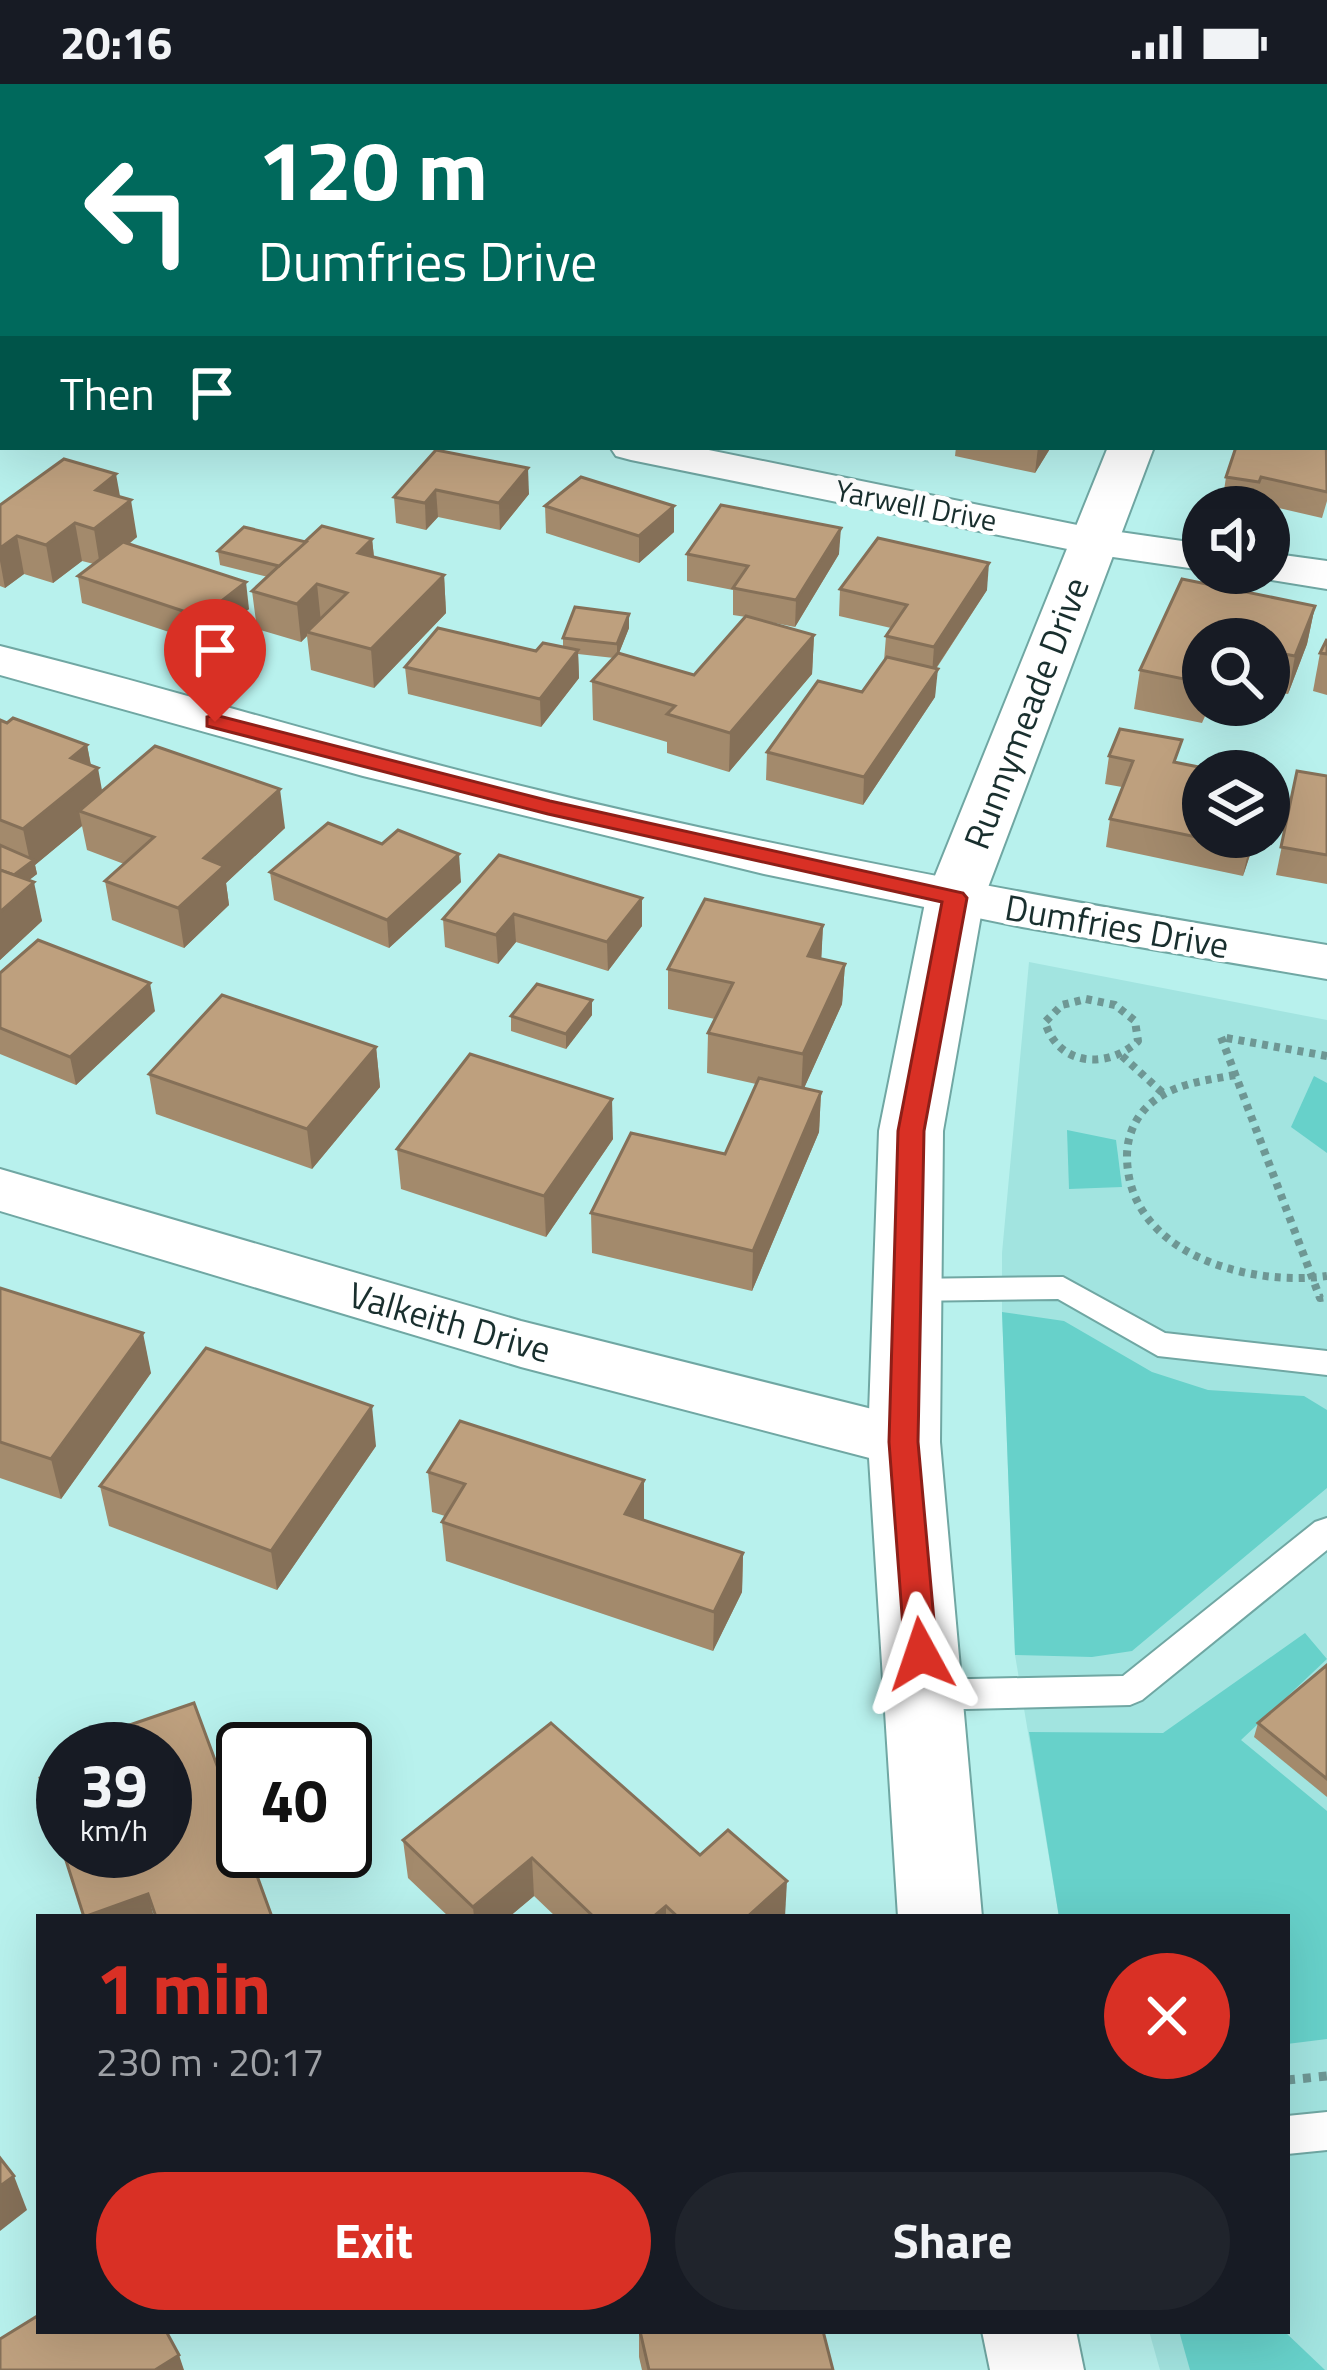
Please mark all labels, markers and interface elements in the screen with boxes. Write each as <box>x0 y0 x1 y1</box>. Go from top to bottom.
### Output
text: 20:16 <box>60 8 172 76</box>
text: 120 m <box>258 105 488 233</box>
icon: left <box>60 132 216 288</box>
text: Dumfries Drive <box>258 220 597 302</box>
text: Then <box>60 359 155 427</box>
icon: arrive <box>179 360 245 426</box>
street label: Yarwell Drive <box>832 467 1001 543</box>
map controls <box>1182 486 1290 858</box>
button: sound <box>1182 486 1290 594</box>
street label: Runnymeade Drive <box>948 569 1103 857</box>
pin <box>164 599 266 722</box>
icon: arrive <box>182 617 248 683</box>
button: search <box>1182 618 1290 726</box>
button: layers <box>1182 750 1290 858</box>
street label: Dumfries Drive <box>1001 879 1233 972</box>
street label: Valkeith Drive <box>343 1266 558 1377</box>
position arrow <box>858 1591 984 1717</box>
speed limit sign: 40 <box>216 1722 372 1878</box>
text: 39 <box>80 1739 148 1830</box>
text: km/h <box>80 1807 148 1853</box>
text: 1 min <box>96 1932 271 2042</box>
button: close <box>1104 1953 1230 2079</box>
text: 230 m · 20:17 <box>96 2032 324 2091</box>
button: Exit <box>96 2172 651 2310</box>
button: Share <box>675 2172 1230 2310</box>

